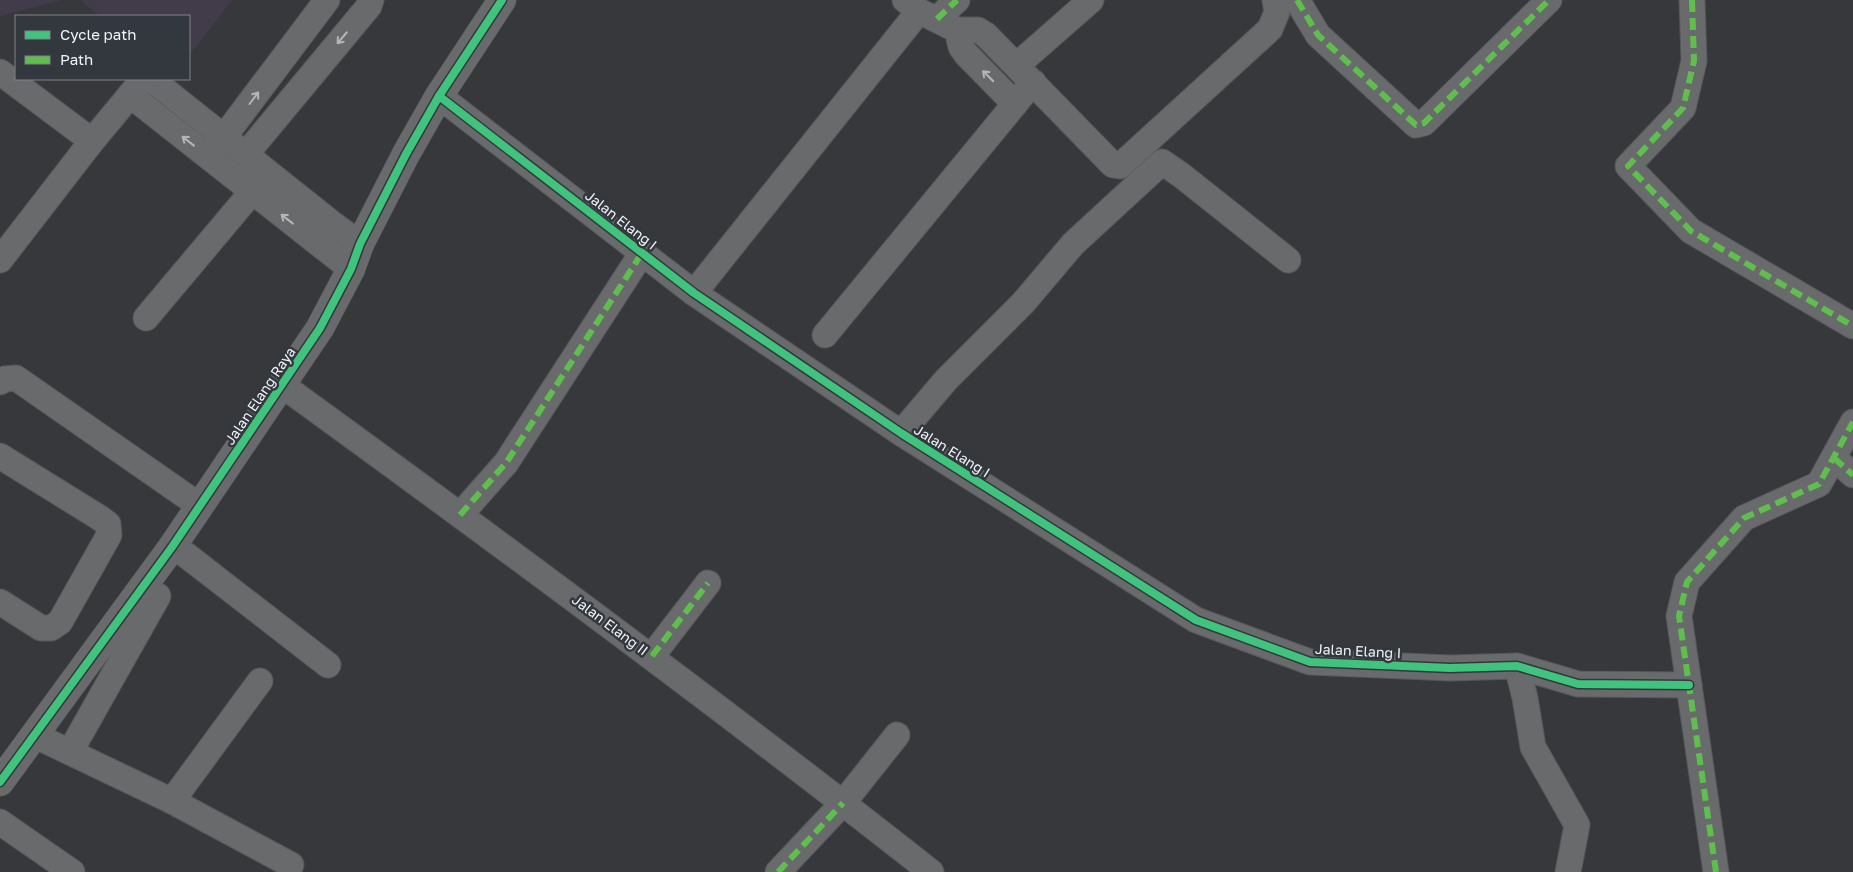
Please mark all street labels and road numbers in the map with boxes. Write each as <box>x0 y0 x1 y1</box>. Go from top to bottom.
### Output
street label: Jalan Elang I <box>582 186 661 253</box>
street label: Jalan Elang Raya <box>221 344 299 448</box>
street label: Jalan Elang I <box>911 421 993 481</box>
street label: Jalan Elang II <box>569 591 652 659</box>
street label: Jalan Elang I <box>1315 640 1402 661</box>

